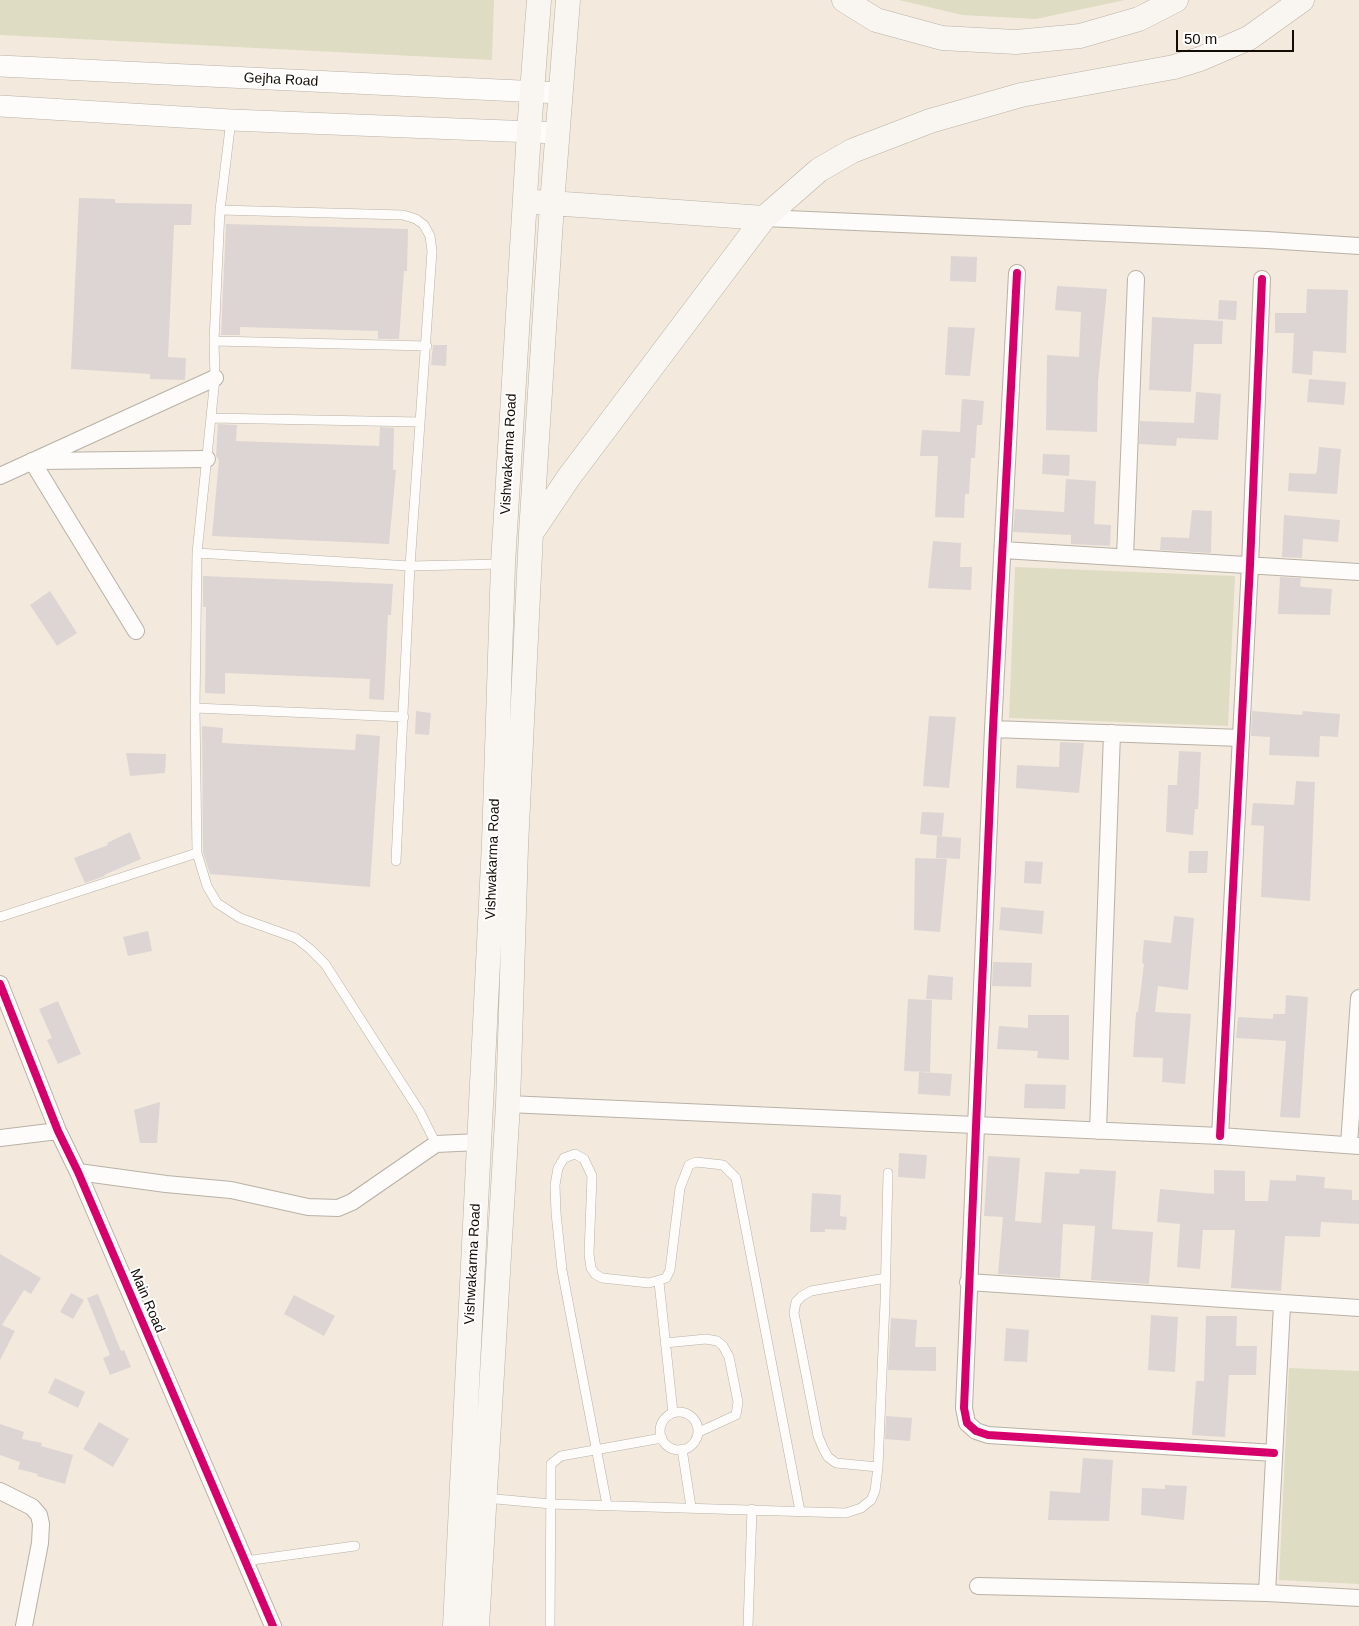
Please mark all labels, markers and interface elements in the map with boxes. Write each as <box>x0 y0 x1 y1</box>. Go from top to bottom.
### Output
scale bar <box>1179 20 1296 52</box>
text: 50 m <box>1184 30 1217 47</box>
street label: Gejha Road <box>243 70 319 90</box>
street label: Vishwakarma Road <box>497 393 521 515</box>
street label: Vishwakarma Road <box>482 798 504 920</box>
street label: Vishwakarma Road <box>461 1203 485 1325</box>
street label: Main Road <box>126 1267 168 1335</box>

